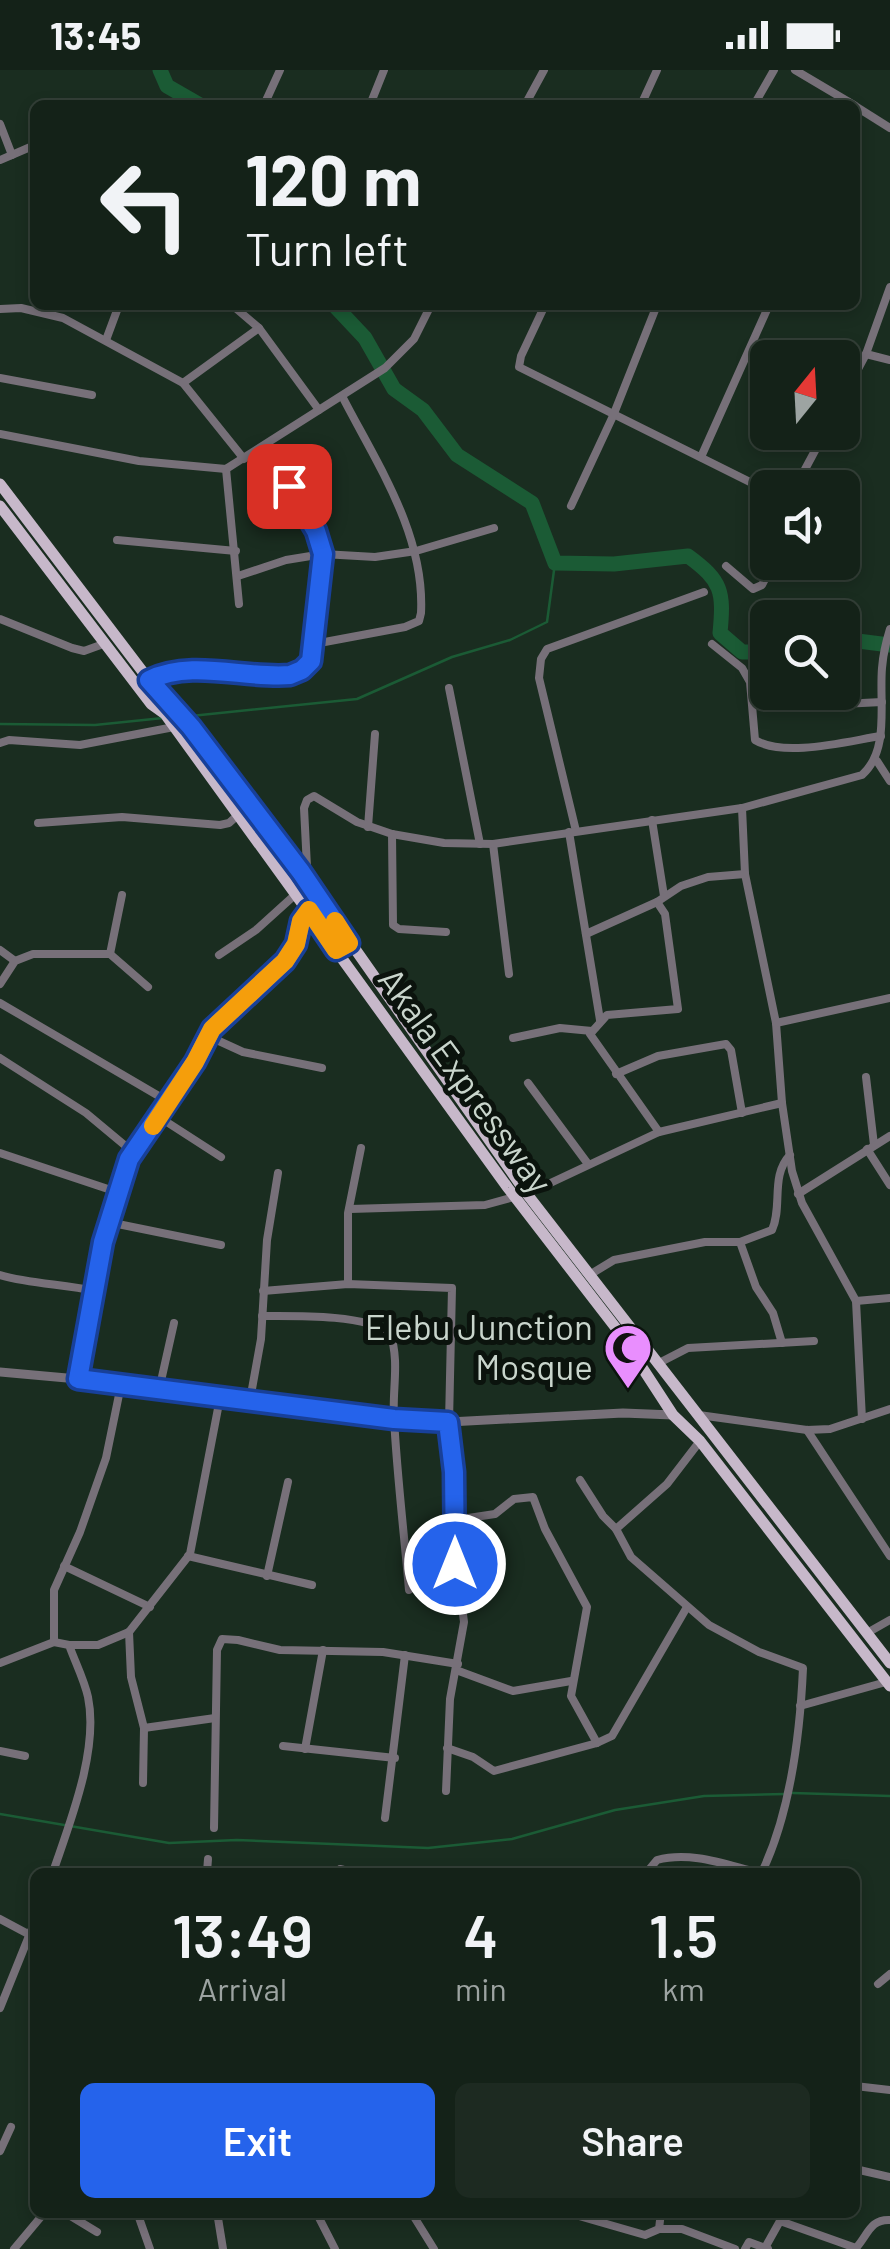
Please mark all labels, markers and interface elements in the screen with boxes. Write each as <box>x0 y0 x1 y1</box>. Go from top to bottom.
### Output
text: 13:45 <box>50 12 141 58</box>
text: 120 m <box>245 136 421 220</box>
icon: left <box>80 140 210 270</box>
text: Turn left <box>245 221 409 275</box>
north arrow <box>750 340 860 450</box>
map controls <box>750 340 860 710</box>
pin <box>247 444 332 529</box>
icon: arrive <box>262 459 317 514</box>
button: sound <box>750 470 860 580</box>
button: search <box>750 600 860 710</box>
street label: Akala Expressway <box>371 959 562 1201</box>
place label: Elebu Junction Mosque <box>365 1305 593 1387</box>
mosque icon: Elebu Junction Mosque <box>602 1322 654 1390</box>
position arrow <box>403 1512 507 1616</box>
text: 13:49 <box>172 1898 313 1970</box>
text: 4 <box>463 1898 498 1970</box>
text: 1.5 <box>649 1898 718 1970</box>
text: Arrival <box>198 1969 287 2007</box>
text: min <box>455 1969 507 2007</box>
text: km <box>662 1969 705 2007</box>
button: Exit <box>80 2083 435 2198</box>
button: Share <box>455 2083 810 2198</box>

